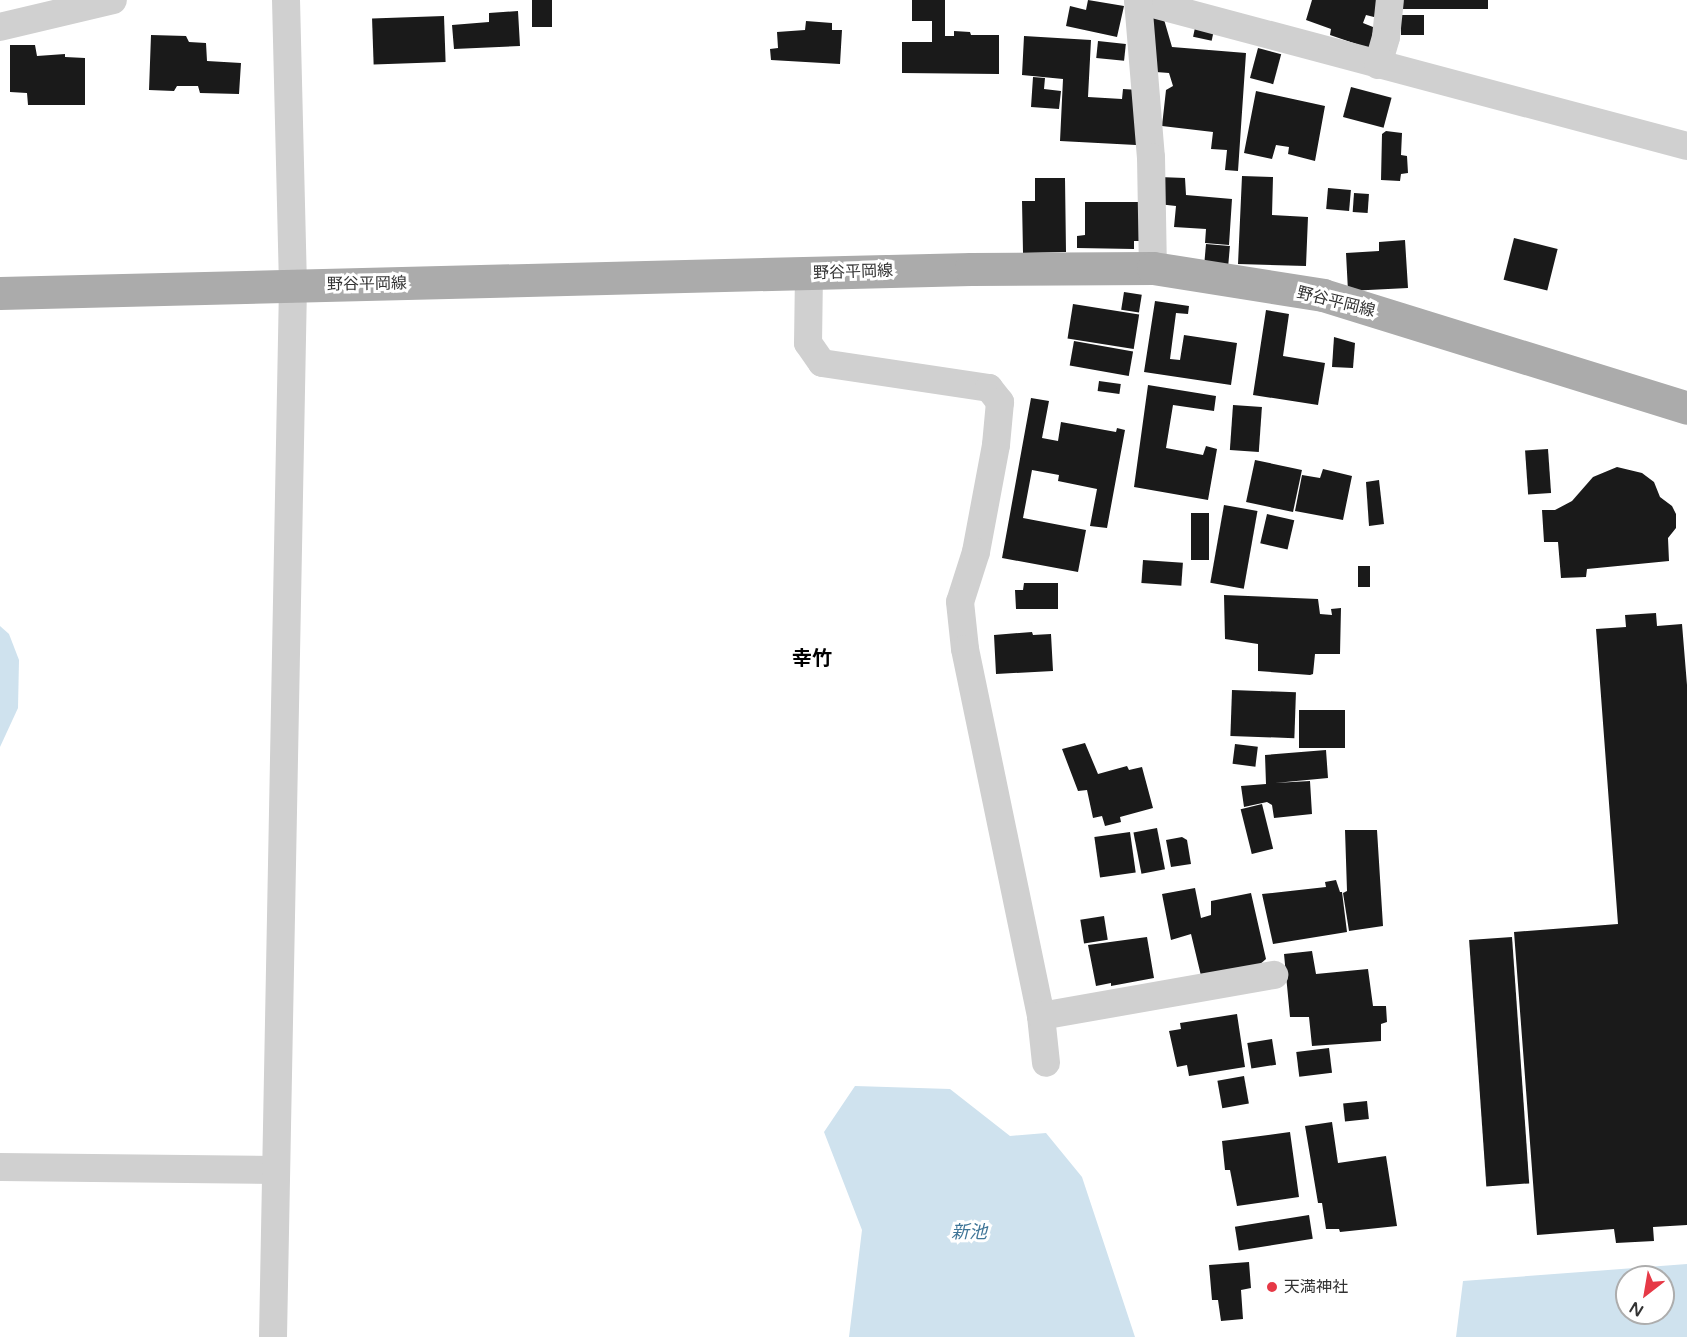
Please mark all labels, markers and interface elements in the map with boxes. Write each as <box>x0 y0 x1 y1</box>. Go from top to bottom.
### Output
street label: 野谷平岡線 <box>813 261 893 283</box>
street label: 野谷平岡線 <box>327 274 407 294</box>
street label: 野谷平岡線 <box>1295 283 1377 321</box>
district label: 幸竹 <box>792 647 832 671</box>
water label: 新池 <box>951 1221 987 1243</box>
north arrow <box>1615 1265 1675 1325</box>
place label: 天満神社 <box>1284 1277 1348 1297</box>
marker: 天満神社 <box>1265 1280 1279 1294</box>
text: N <box>1626 1297 1647 1321</box>

